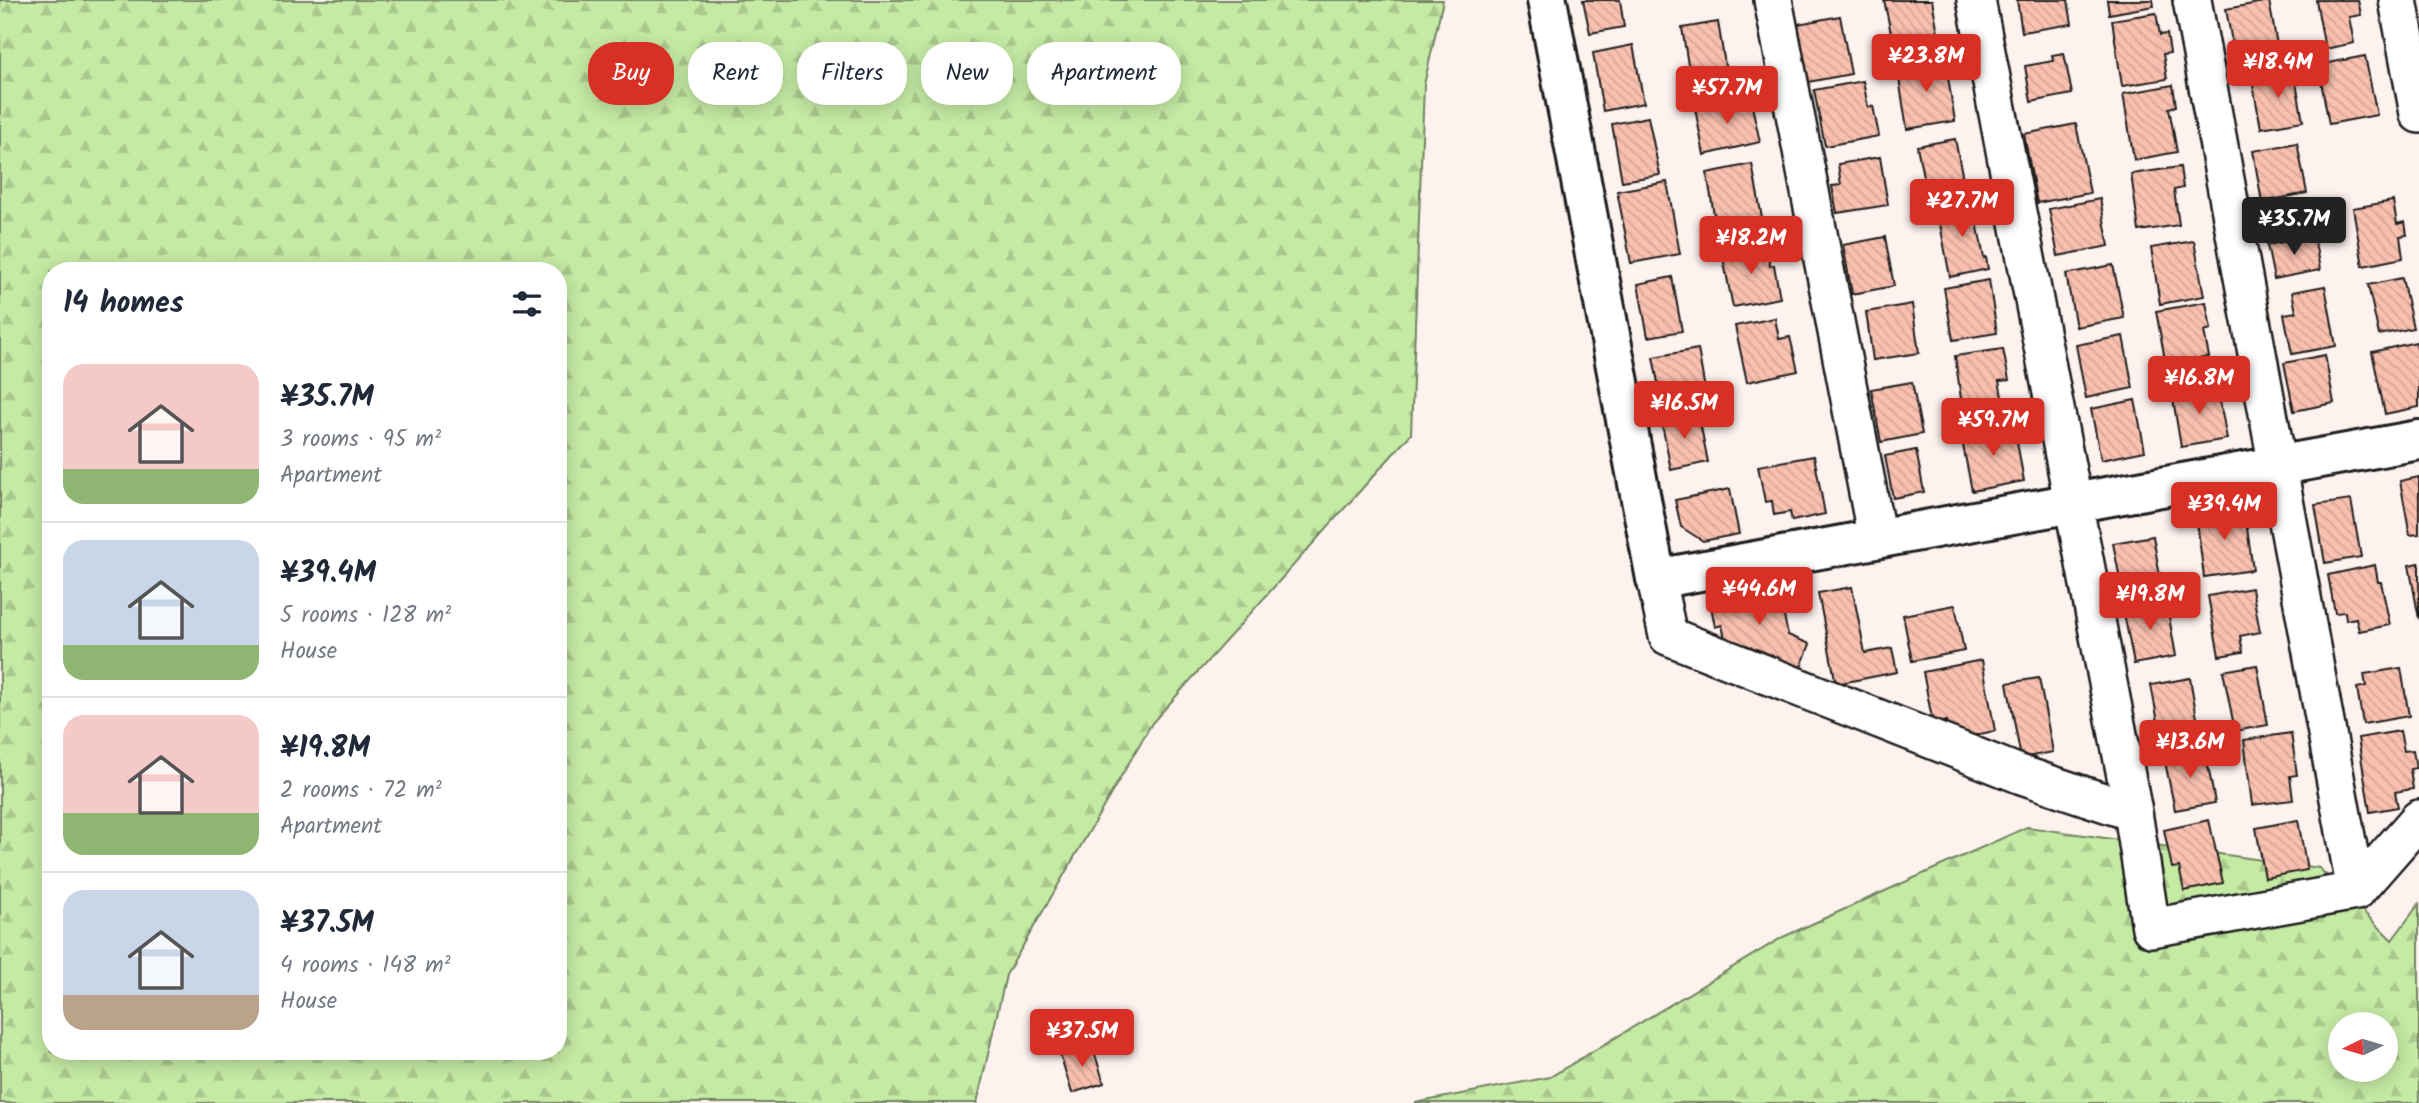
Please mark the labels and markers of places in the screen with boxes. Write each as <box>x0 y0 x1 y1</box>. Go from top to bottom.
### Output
pin: ¥23.8M <box>1869 34 1983 94</box>
pin: ¥18.4M <box>2221 41 2335 100</box>
pin: ¥57.7M <box>1670 66 1784 126</box>
pin: ¥27.7M <box>1905 180 2019 239</box>
pin: ¥35.7M <box>2237 198 2351 257</box>
pin: ¥18.2M <box>1694 216 1808 276</box>
pin: ¥16.8M <box>2142 356 2256 416</box>
pin: ¥16.5M <box>1627 382 1741 441</box>
pin: ¥59.7M <box>1936 398 2050 458</box>
pin: ¥39.4M <box>2167 482 2281 542</box>
pin: ¥44.6M <box>1702 568 1816 627</box>
pin: ¥19.8M <box>2093 572 2207 632</box>
pin: ¥13.6M <box>2133 720 2247 780</box>
pin: ¥37.5M <box>1025 1010 1139 1069</box>

